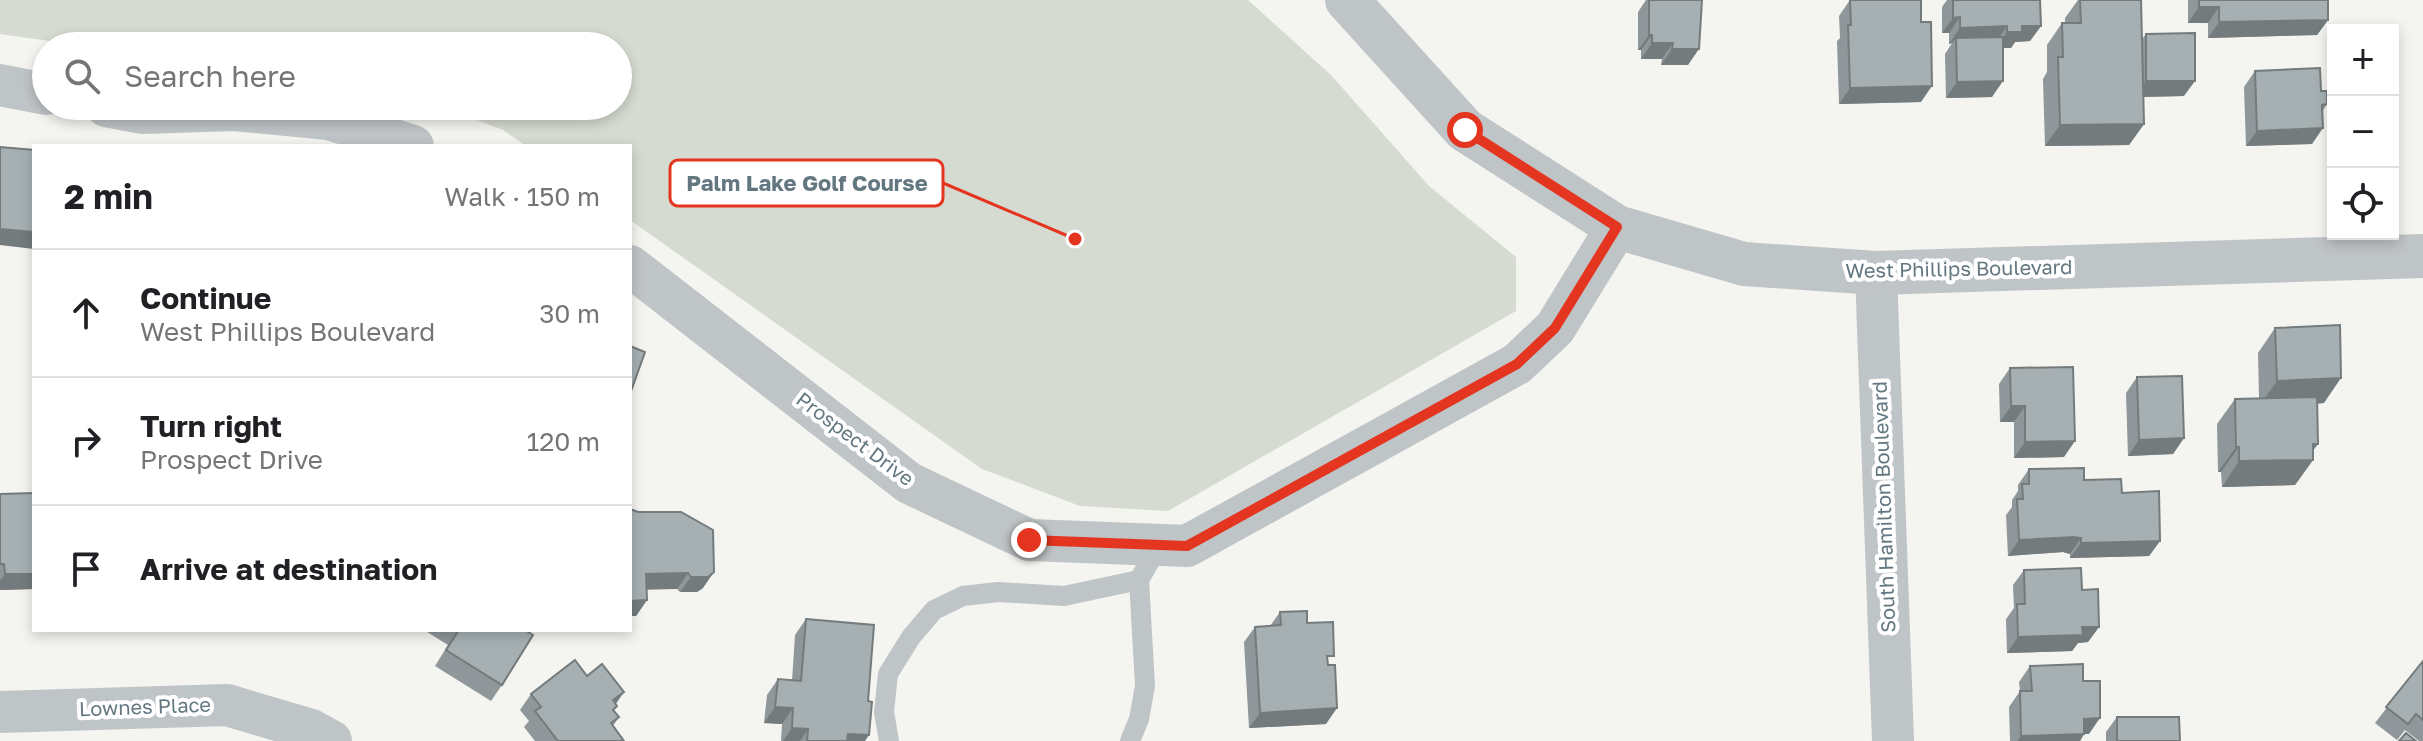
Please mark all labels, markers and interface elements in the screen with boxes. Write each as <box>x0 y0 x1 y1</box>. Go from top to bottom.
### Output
map controls <box>2327 24 2399 240</box>
button: + <box>2327 24 2399 96</box>
search box <box>32 32 632 120</box>
icon: search <box>60 54 104 98</box>
text: Search here <box>124 58 296 94</box>
button: − <box>2327 96 2399 168</box>
route start <box>1447 112 1483 148</box>
callout: Palm Lake Golf Course <box>670 160 943 206</box>
button: locate <box>2327 168 2399 240</box>
text: Palm Lake Golf Course <box>686 169 928 196</box>
text: 2 min <box>64 176 153 216</box>
text: Walk · 150 m <box>444 181 600 212</box>
street label: West Phillips Boulevard <box>1845 254 2073 282</box>
text: Continue <box>140 280 271 316</box>
icon: ahead <box>64 291 108 335</box>
text: 30 m <box>539 298 600 329</box>
text: West Phillips Boulevard <box>140 316 435 347</box>
street label: South Hamilton Boulevard <box>1867 381 1899 633</box>
street label: Prospect Drive <box>792 386 919 490</box>
text: Turn right <box>140 408 282 444</box>
icon: right <box>64 419 108 463</box>
text: 120 m <box>527 426 600 457</box>
text: Prospect Drive <box>140 444 323 475</box>
route end <box>1011 522 1047 558</box>
icon: arrive <box>64 547 108 591</box>
text: Arrive at destination <box>140 551 437 587</box>
street label: Lownes Place <box>79 692 211 720</box>

